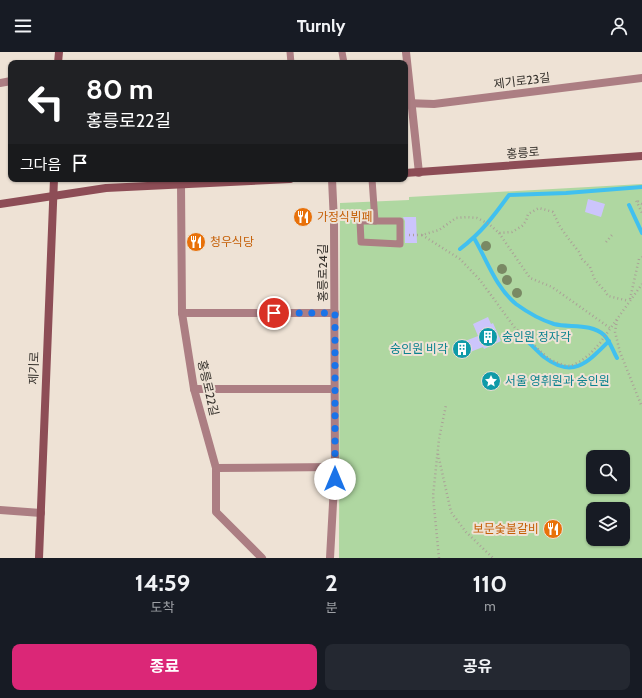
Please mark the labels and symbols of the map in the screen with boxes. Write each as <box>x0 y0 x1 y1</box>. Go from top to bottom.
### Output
street label: 제기로23길 <box>493 70 551 91</box>
street label: 홍릉로 <box>506 144 540 161</box>
restaurant icon: 가정식뷔페 <box>292 206 314 228</box>
place label: 가정식뷔페 <box>317 209 372 224</box>
restaurant icon: 청우식당 <box>185 231 207 253</box>
place label: 청우식당 <box>210 234 254 249</box>
street label: 홍릉로24길 <box>315 244 330 302</box>
pin <box>257 296 291 330</box>
building icon: 숭인원 정자각 <box>477 326 499 348</box>
place label: 숭인원 정자각 <box>502 329 571 344</box>
building icon: 숭인원 비각 <box>451 338 473 360</box>
place label: 숭인원 비각 <box>390 341 448 356</box>
street label: 제기로 <box>25 351 42 385</box>
street label: 홍릉로22길 <box>195 359 222 417</box>
place icon: 서울 영휘원과 숭인원 <box>480 370 502 392</box>
place label: 서울 영휘원과 숭인원 <box>505 373 610 388</box>
position arrow <box>314 458 356 500</box>
restaurant icon: 보문숯불갈비 <box>542 518 564 540</box>
place label: 보문숯불갈비 <box>473 521 539 536</box>

